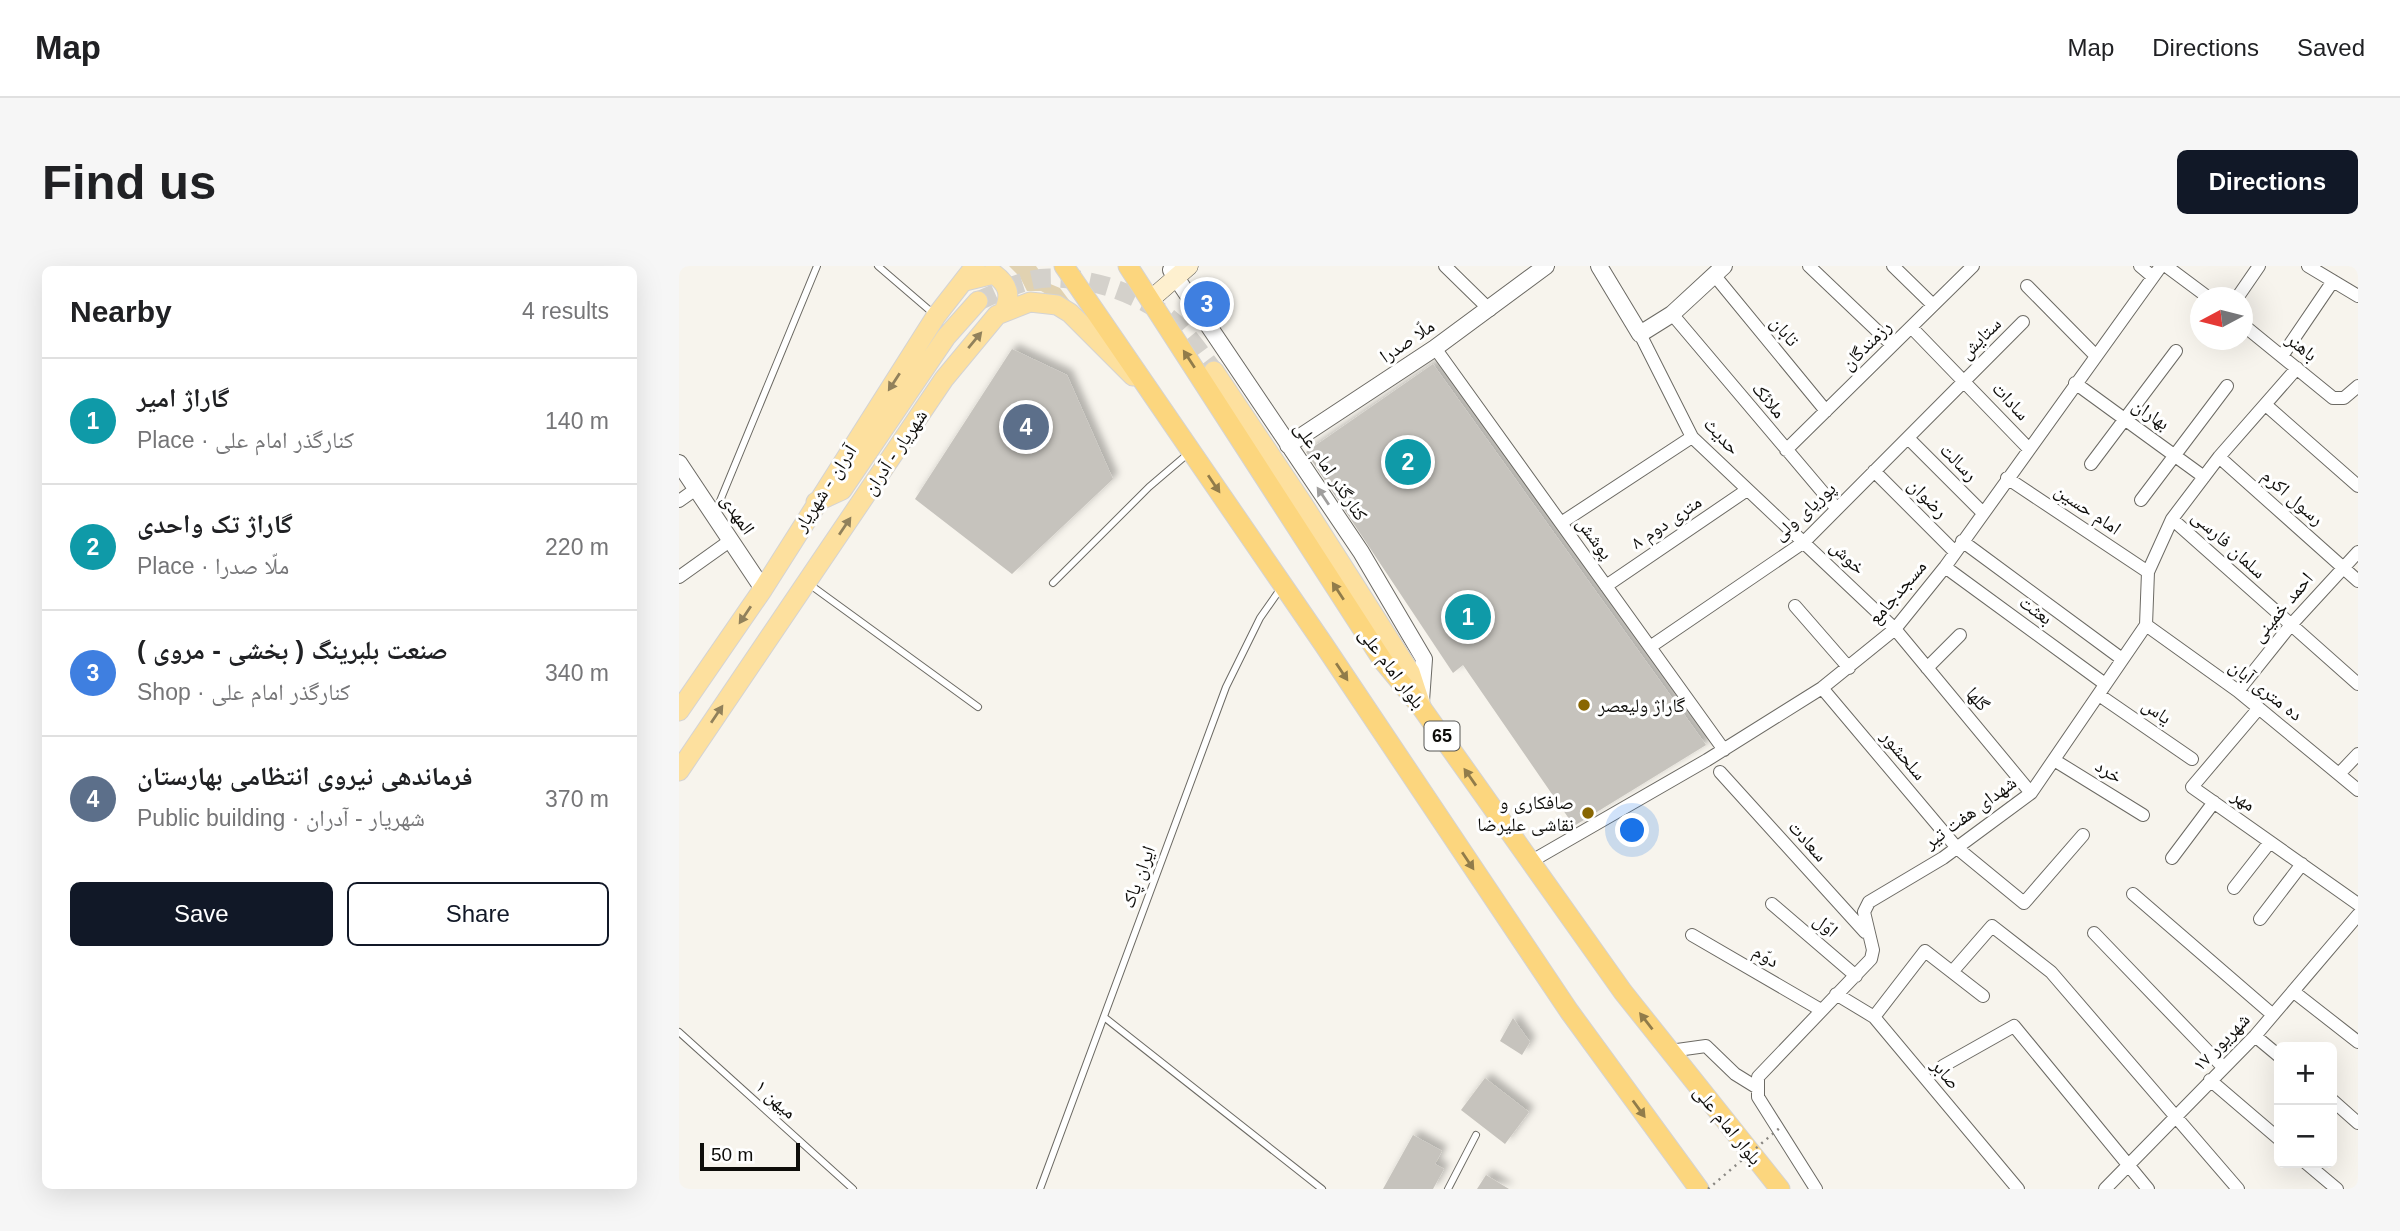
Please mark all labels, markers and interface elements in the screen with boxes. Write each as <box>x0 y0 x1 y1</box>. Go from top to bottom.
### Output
text: Map <box>35 29 101 66</box>
text: Map <box>2068 34 2114 61</box>
text: Directions <box>2152 34 2259 61</box>
text: Saved <box>2297 34 2365 61</box>
button: Directions <box>2177 150 2358 214</box>
text: Find us <box>42 155 216 209</box>
pin: 3 <box>1184 278 1230 330</box>
north arrow <box>2190 287 2253 350</box>
text: Nearby <box>70 295 172 328</box>
text: 4 results <box>522 298 609 324</box>
street label: تابان <box>1766 312 1804 351</box>
street label: ستایش <box>1955 313 2006 364</box>
street label: ملّا صدرا <box>1376 315 1439 368</box>
street label: رزمندگان <box>1837 316 1896 375</box>
street label: باهنر <box>2281 328 2321 366</box>
one-way arrow <box>968 331 983 349</box>
one-way arrow <box>1182 349 1195 369</box>
one-way arrow <box>887 372 900 392</box>
street label: ملائک <box>1748 378 1790 422</box>
street label: سادات <box>1988 378 2034 424</box>
text: گاراژ امیر <box>137 383 230 413</box>
street label: بهاران <box>2128 394 2174 435</box>
pin: 4 <box>1003 401 1049 453</box>
street label: شهریار - آدران <box>859 405 932 499</box>
text: 1 <box>87 408 99 434</box>
text: 140 m <box>545 408 609 434</box>
street label: حدیث <box>1699 413 1744 459</box>
street label: کنارگذر امام علی <box>1288 417 1372 526</box>
text: Place · کنارگذر امام علی <box>137 427 354 453</box>
pin: 2 <box>1385 436 1431 488</box>
street label: رسالت <box>1935 439 1982 486</box>
street label: آدران - شهریار <box>789 440 862 536</box>
street label: رسول اکرم <box>2256 465 2328 532</box>
street label: رضوان <box>1903 474 1952 523</box>
one-way arrow <box>1207 475 1221 493</box>
street label: پوریای ولی <box>1768 477 1840 545</box>
street label: امام حسین <box>2049 479 2125 541</box>
one-way arrow <box>1316 487 1330 505</box>
street label: المهدی <box>716 490 759 539</box>
street label: ۸ متری دوم <box>1627 491 1707 556</box>
street label: سلمان فارسی <box>2187 505 2270 583</box>
text: گاراژ تک واحدی <box>137 509 293 539</box>
street label: پوشش <box>1572 513 1617 564</box>
one-way arrow <box>838 517 852 535</box>
text: 2 <box>87 534 99 560</box>
text: 220 m <box>545 534 609 560</box>
street label: خوش <box>1826 535 1870 579</box>
text: Place · ملّا صدرا <box>137 553 289 579</box>
street label: مسجدجامع <box>1864 556 1932 629</box>
street label: احمد خمینی <box>2247 568 2318 647</box>
one-way arrow <box>1332 582 1345 601</box>
pin: 1 <box>1445 591 1491 643</box>
street label: بعثت <box>2015 591 2057 629</box>
one-way arrow <box>738 606 752 624</box>
street label: بلوار امام علی <box>1352 623 1429 714</box>
text: صنعت بلبرینگ ( بخشی - مروی ) <box>137 635 448 665</box>
street label: ده متری آبان <box>2225 655 2307 726</box>
text: 3 <box>87 660 99 686</box>
text: 340 m <box>545 660 609 686</box>
one-way arrow <box>1335 663 1349 681</box>
text: Shop · کنارگذر امام علی <box>137 679 350 705</box>
street label: گلها <box>1961 683 1994 716</box>
street label: یاس <box>2138 694 2176 729</box>
place label: گاراژ ولیعصر <box>1597 695 1685 717</box>
marker: گاراژ ولیعصر <box>1576 697 1592 713</box>
one-way arrow <box>711 704 724 724</box>
road number: 65 <box>1425 722 1459 750</box>
street label: سلحشور <box>1876 725 1931 785</box>
street label: خرد <box>2091 755 2126 788</box>
text: فرماندهی نیروی انتظامی بهارستان <box>137 761 473 791</box>
one-way arrow <box>1463 768 1477 786</box>
street label: شهدای هفت تیر <box>1919 771 2021 854</box>
street label: مهر <box>2227 784 2260 816</box>
text: 4 <box>87 786 99 812</box>
text: 370 m <box>545 786 609 812</box>
place label: صافکاری و نقاشی عليرضا <box>1477 792 1574 836</box>
text: Public building · شهریار - آدران <box>137 805 425 831</box>
marker: صافکاری و نقاشی عليرضا <box>1580 805 1596 821</box>
your location <box>1615 813 1649 847</box>
street label: سعادت <box>1784 816 1832 866</box>
street label: ایران پاک <box>1117 843 1160 911</box>
one-way arrow <box>1461 852 1475 870</box>
button: Save <box>70 882 333 946</box>
button: Share <box>347 882 609 946</box>
street label: اوّل <box>1809 909 1842 942</box>
street label: دوّم <box>1748 940 1783 974</box>
street label: ۱۷ شهریور <box>2188 1009 2254 1076</box>
one-way arrow <box>1638 1012 1653 1030</box>
map controls <box>2274 1042 2337 1168</box>
button: + <box>2274 1042 2337 1105</box>
street label: صابر <box>1926 1054 1965 1094</box>
street label: میهن ۱ <box>751 1075 801 1123</box>
street label: بلوار امام علی <box>1687 1081 1766 1171</box>
one-way arrow <box>1632 1100 1646 1118</box>
button: − <box>2274 1105 2337 1168</box>
scale bar <box>700 1140 800 1172</box>
text: 50 m <box>711 1144 753 1165</box>

